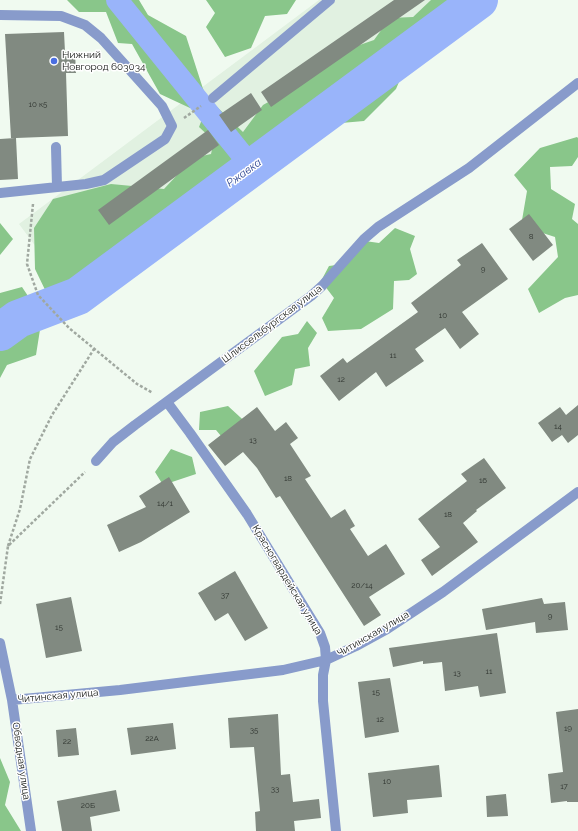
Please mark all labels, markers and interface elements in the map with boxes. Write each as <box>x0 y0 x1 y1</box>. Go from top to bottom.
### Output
place label: Нижний Новгород 603034 <box>62 49 145 72</box>
marker: Нижний Новгород 603034 <box>49 56 59 66</box>
house number: 10 к5 <box>29 100 47 110</box>
water label: Ржавка <box>224 156 264 190</box>
house number: 8 <box>529 232 533 242</box>
house number: 9 <box>481 265 485 275</box>
street label: Шлиссельбургская улица <box>220 282 324 366</box>
house number: 10 <box>439 311 447 321</box>
house number: 11 <box>390 351 396 361</box>
house number: 12 <box>337 375 345 385</box>
house number: 14 <box>554 422 562 432</box>
house number: 13 <box>249 436 257 446</box>
house number: 18 <box>284 474 292 484</box>
house number: 16 <box>479 476 487 486</box>
house number: 14/1 <box>157 499 173 509</box>
house number: 18 <box>444 510 452 520</box>
street label: Красногвардейская улица <box>249 523 325 637</box>
house number: 20/14 <box>351 581 373 591</box>
house number: 37 <box>221 591 229 601</box>
street label: Читинская улица <box>335 609 411 659</box>
house number: 9 <box>548 612 552 622</box>
house number: 15 <box>55 623 63 633</box>
house number: 11 <box>486 667 492 677</box>
house number: 13 <box>453 669 461 679</box>
street label: Читинская улица <box>17 686 99 706</box>
house number: 15 <box>372 688 380 698</box>
house number: 12 <box>376 715 384 725</box>
street label: Обводная улица <box>10 722 32 800</box>
house number: 19 <box>564 724 572 734</box>
house number: 35 <box>250 726 258 736</box>
house number: 22А <box>145 734 159 744</box>
house number: 22 <box>63 737 71 747</box>
house number: 10 <box>383 777 391 787</box>
house number: 17 <box>560 782 568 792</box>
house number: 33 <box>271 785 279 795</box>
house number: 20Б <box>81 801 95 811</box>

